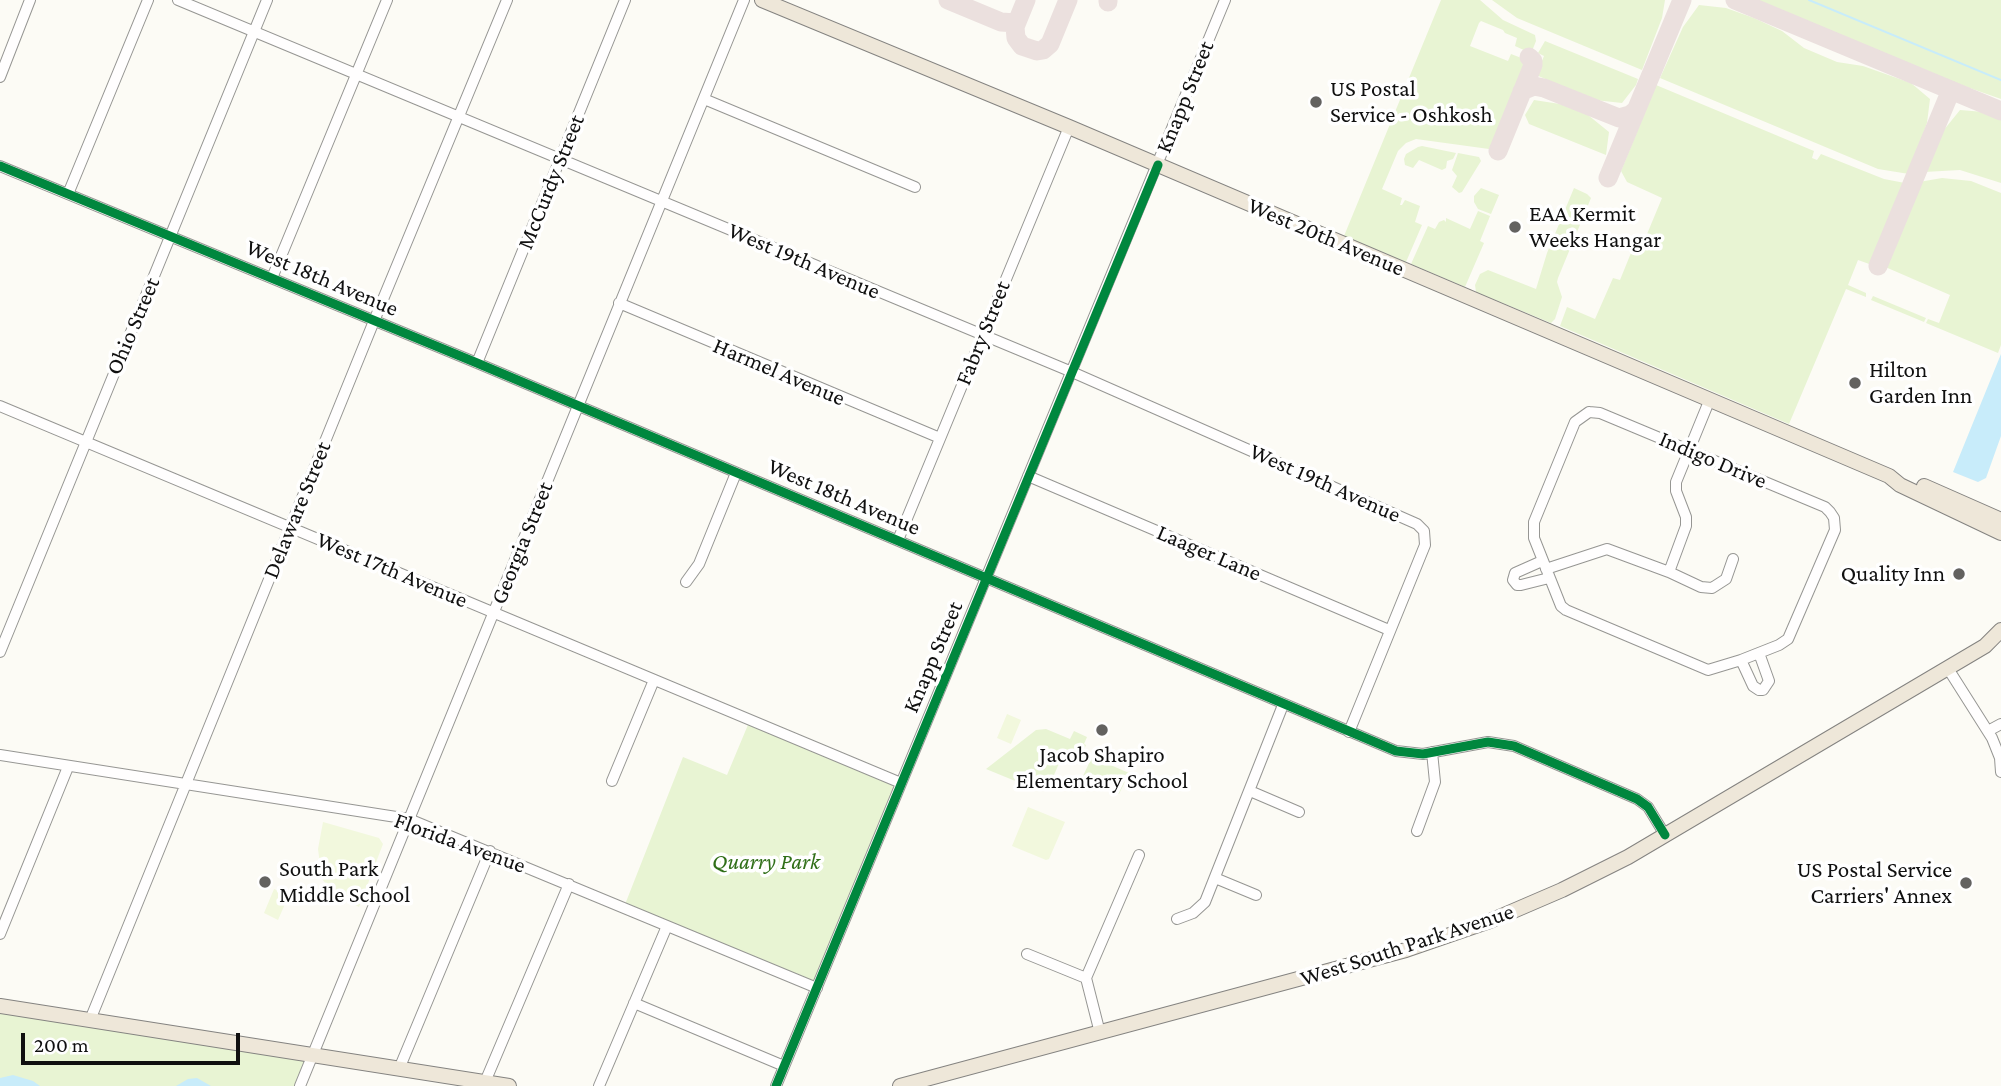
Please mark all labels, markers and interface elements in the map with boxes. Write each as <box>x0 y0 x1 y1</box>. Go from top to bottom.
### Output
street label: Knapp Street <box>1150 37 1220 157</box>
place label: US Postal Service - Oshkosh <box>1330 75 1493 129</box>
marker: US Postal Service - Oshkosh <box>1308 94 1324 110</box>
street label: McCurdy Street <box>511 111 591 253</box>
street label: West 20th Avenue <box>1244 192 1408 282</box>
place label: EAA Kermit Weeks Hangar <box>1529 200 1661 254</box>
street label: West 19th Avenue <box>724 217 884 305</box>
marker: EAA Kermit Weeks Hangar <box>1507 219 1523 235</box>
street label: West 18th Avenue <box>242 233 402 323</box>
street label: Ohio Street <box>100 273 166 379</box>
street label: Fabry Street <box>950 277 1016 389</box>
street label: Harmel Avenue <box>709 332 849 412</box>
place label: Hilton Garden Inn <box>1869 356 1972 410</box>
marker: Hilton Garden Inn <box>1847 375 1863 391</box>
street label: Indigo Drive <box>1655 425 1771 495</box>
street label: Delaware Street <box>257 437 337 583</box>
street label: West 19th Avenue <box>1245 437 1405 529</box>
street label: West 18th Avenue <box>764 452 924 542</box>
street label: Georgia Street <box>485 478 559 608</box>
street label: Laager Lane <box>1153 519 1265 587</box>
street label: West 17th Avenue <box>312 526 472 614</box>
place label: Quality Inn <box>1841 560 1945 588</box>
marker: Quality Inn <box>1951 566 1967 582</box>
street label: Knapp Street <box>897 597 969 717</box>
marker: Jacob Shapiro Elementary School <box>1094 722 1110 738</box>
place label: Jacob Shapiro Elementary School <box>1016 741 1188 795</box>
street label: Florida Avenue <box>391 806 529 880</box>
park label: Quarry Park <box>712 848 820 876</box>
place label: South Park Middle School <box>279 855 410 909</box>
place label: US Postal Service Carriers' Annex <box>1797 856 1952 910</box>
marker: South Park Middle School <box>257 874 273 890</box>
marker: US Postal Service Carriers' Annex <box>1958 875 1974 891</box>
street label: West South Park Avenue <box>1297 897 1517 993</box>
scale bar <box>24 1020 243 1064</box>
text: 200 m <box>34 1033 89 1057</box>

